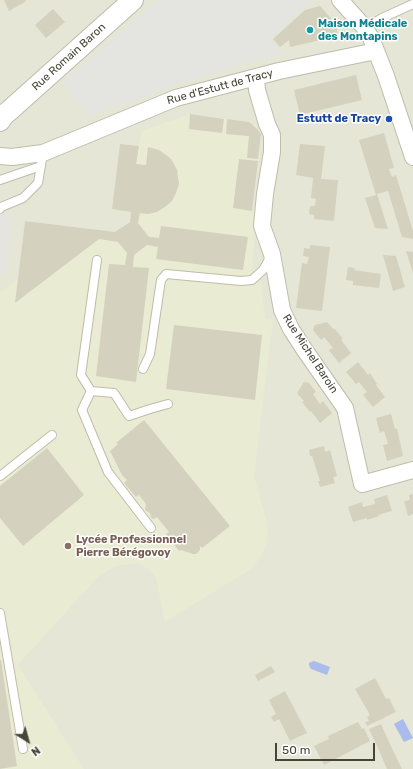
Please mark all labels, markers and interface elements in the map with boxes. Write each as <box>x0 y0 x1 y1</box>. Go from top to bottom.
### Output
place label: Maison Médicale des Montapins <box>318 17 407 43</box>
street label: Rue Romain Baron <box>29 20 109 94</box>
marker: Maison Médicale des Montapins <box>305 25 315 35</box>
street label: Rue d'Estutt de Tracy <box>166 67 274 107</box>
place label: Estutt de Tracy <box>297 112 381 126</box>
marker: Estutt de Tracy <box>384 114 394 124</box>
street label: Rue Michel Baroin <box>280 312 340 396</box>
place label: Lycée Professionnel Pierre Bérégovoy <box>76 533 186 559</box>
marker: Lycée Professionnel Pierre Bérégovoy <box>63 541 73 551</box>
north arrow <box>8 721 48 761</box>
scale bar <box>277 735 377 761</box>
text: N <box>28 743 43 759</box>
text: 50 m <box>282 743 310 757</box>

